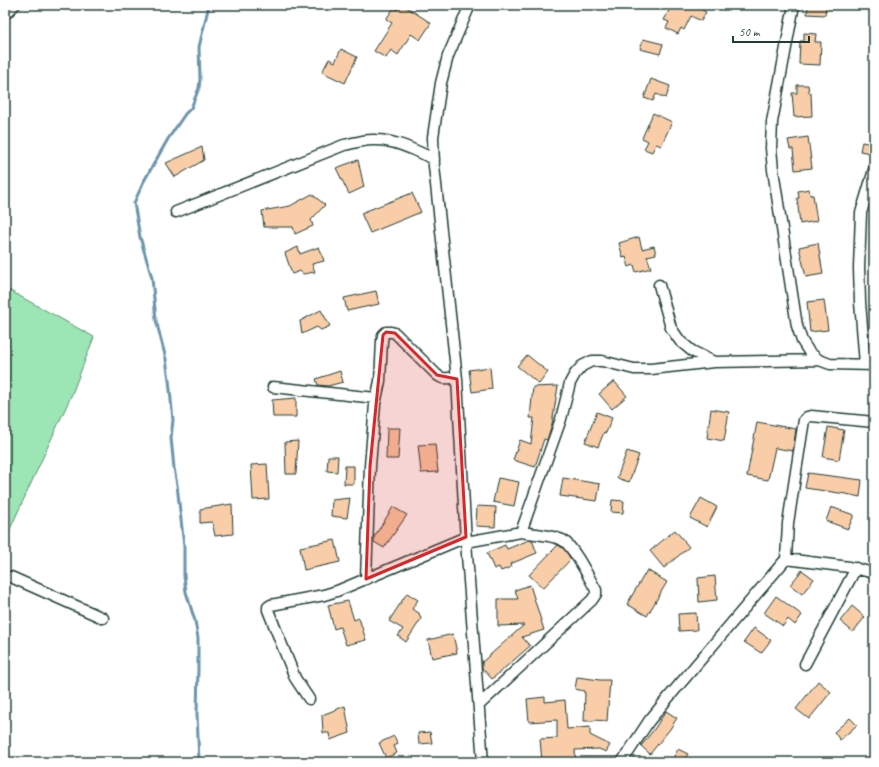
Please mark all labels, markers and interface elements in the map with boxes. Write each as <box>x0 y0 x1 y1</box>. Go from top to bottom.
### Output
scale bar <box>733 18 809 44</box>
text: 50 m <box>739 24 761 40</box>

